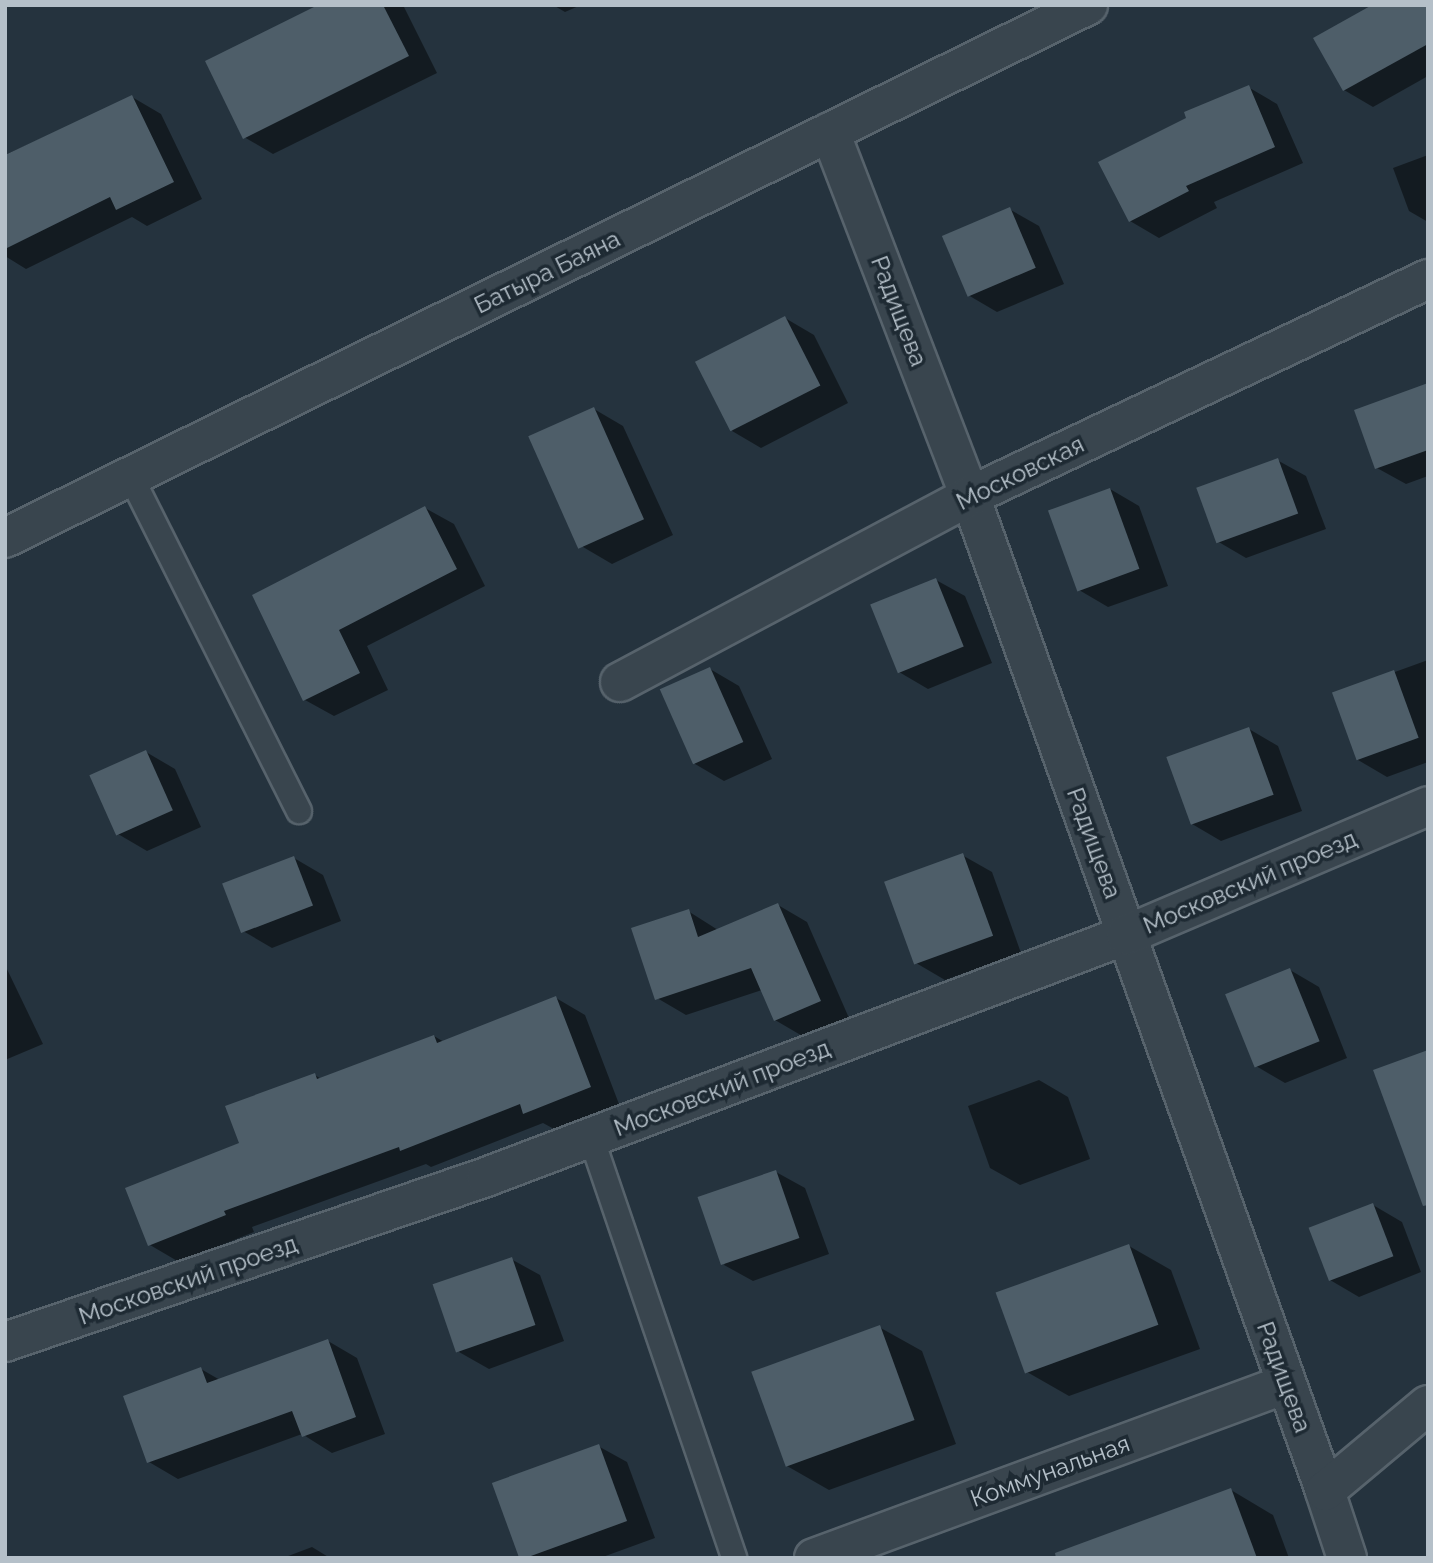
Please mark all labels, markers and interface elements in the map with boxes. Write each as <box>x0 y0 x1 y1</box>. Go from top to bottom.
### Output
street label: Батыра Баяна <box>469 224 625 320</box>
street label: Радищева <box>865 252 933 370</box>
street label: Московская <box>952 430 1088 516</box>
street label: Радищева <box>1061 784 1127 902</box>
street label: Московский проезд <box>1139 824 1361 940</box>
street label: Московский проезд <box>610 1033 834 1143</box>
street label: Московский проезд <box>75 1229 301 1331</box>
street label: Радищева <box>1251 1318 1317 1436</box>
street label: Коммунальная <box>966 1429 1134 1513</box>

